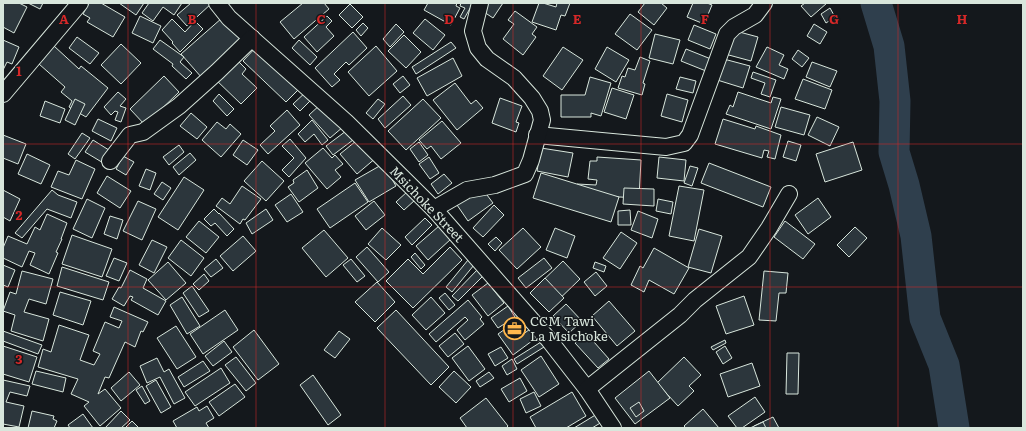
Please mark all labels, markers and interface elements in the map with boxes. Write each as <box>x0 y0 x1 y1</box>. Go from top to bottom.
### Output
text: A <box>59 9 69 28</box>
text: B <box>188 9 197 28</box>
text: C <box>316 9 326 28</box>
text: D <box>444 9 454 28</box>
text: E <box>573 9 582 28</box>
text: F <box>701 9 709 28</box>
text: G <box>829 9 839 28</box>
text: H <box>957 9 968 28</box>
text: 1 <box>16 61 22 80</box>
street label: Msichoke Street <box>386 161 469 247</box>
text: 2 <box>16 205 23 224</box>
place label: CCM Tawi La Msichoke <box>530 311 608 345</box>
office icon: CCM Tawi La Msichoke <box>501 315 527 341</box>
text: 3 <box>15 349 23 368</box>

